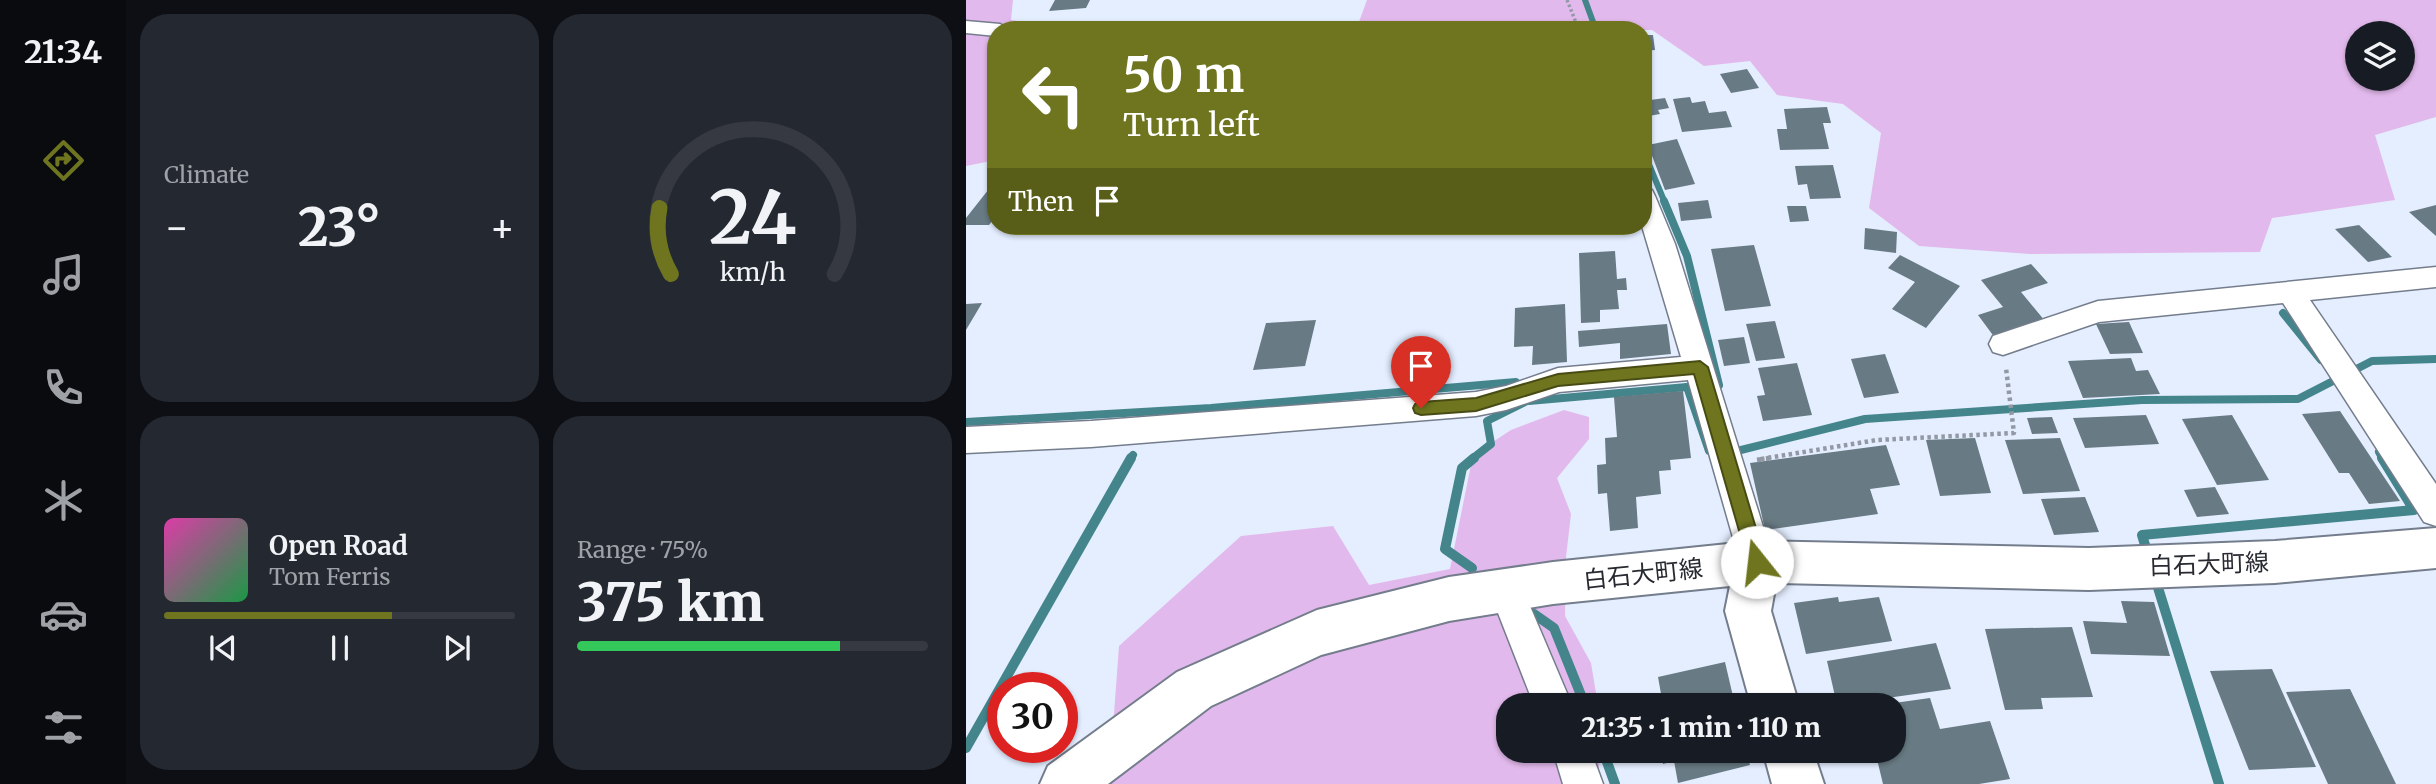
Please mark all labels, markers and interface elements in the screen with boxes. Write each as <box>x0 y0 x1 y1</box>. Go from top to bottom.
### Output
map controls <box>2345 21 2415 91</box>
button: layers <box>2345 21 2415 91</box>
text: 21:34 <box>24 32 102 72</box>
text: 50 m <box>1123 44 1244 105</box>
icon: left <box>1008 49 1099 140</box>
text: Turn left <box>1123 105 1260 145</box>
icon: directions <box>39 136 88 185</box>
text: Climate <box>164 160 249 189</box>
text: 24 <box>709 172 796 264</box>
icon: arrive <box>1088 182 1126 220</box>
text: Then <box>1008 185 1074 218</box>
text: 23° <box>298 195 381 260</box>
text: − <box>164 204 189 251</box>
text: + <box>490 204 515 251</box>
icon: music <box>39 250 88 299</box>
text: km/h <box>719 256 786 288</box>
pin <box>1391 336 1451 408</box>
icon: arrive <box>1402 347 1440 385</box>
icon: phone <box>39 363 88 412</box>
icon: climate <box>39 476 88 525</box>
position arrow <box>1720 525 1794 599</box>
text: Open Road <box>269 529 408 562</box>
text: Range · 75% <box>577 535 708 564</box>
street label: 白石大町線 <box>2148 546 2270 582</box>
street label: 白石大町線 <box>1582 552 1704 596</box>
text: Tom Ferris <box>269 562 391 591</box>
text: 375 km <box>577 570 764 635</box>
icon: car <box>39 590 88 639</box>
icon: previous <box>204 629 242 667</box>
icon: pause <box>321 629 359 667</box>
icon: next <box>438 629 476 667</box>
speed limit sign: 30 <box>987 672 1078 763</box>
icon: filters <box>39 703 88 752</box>
text: 21:35 · 1 min · 110 m <box>1581 711 1821 744</box>

